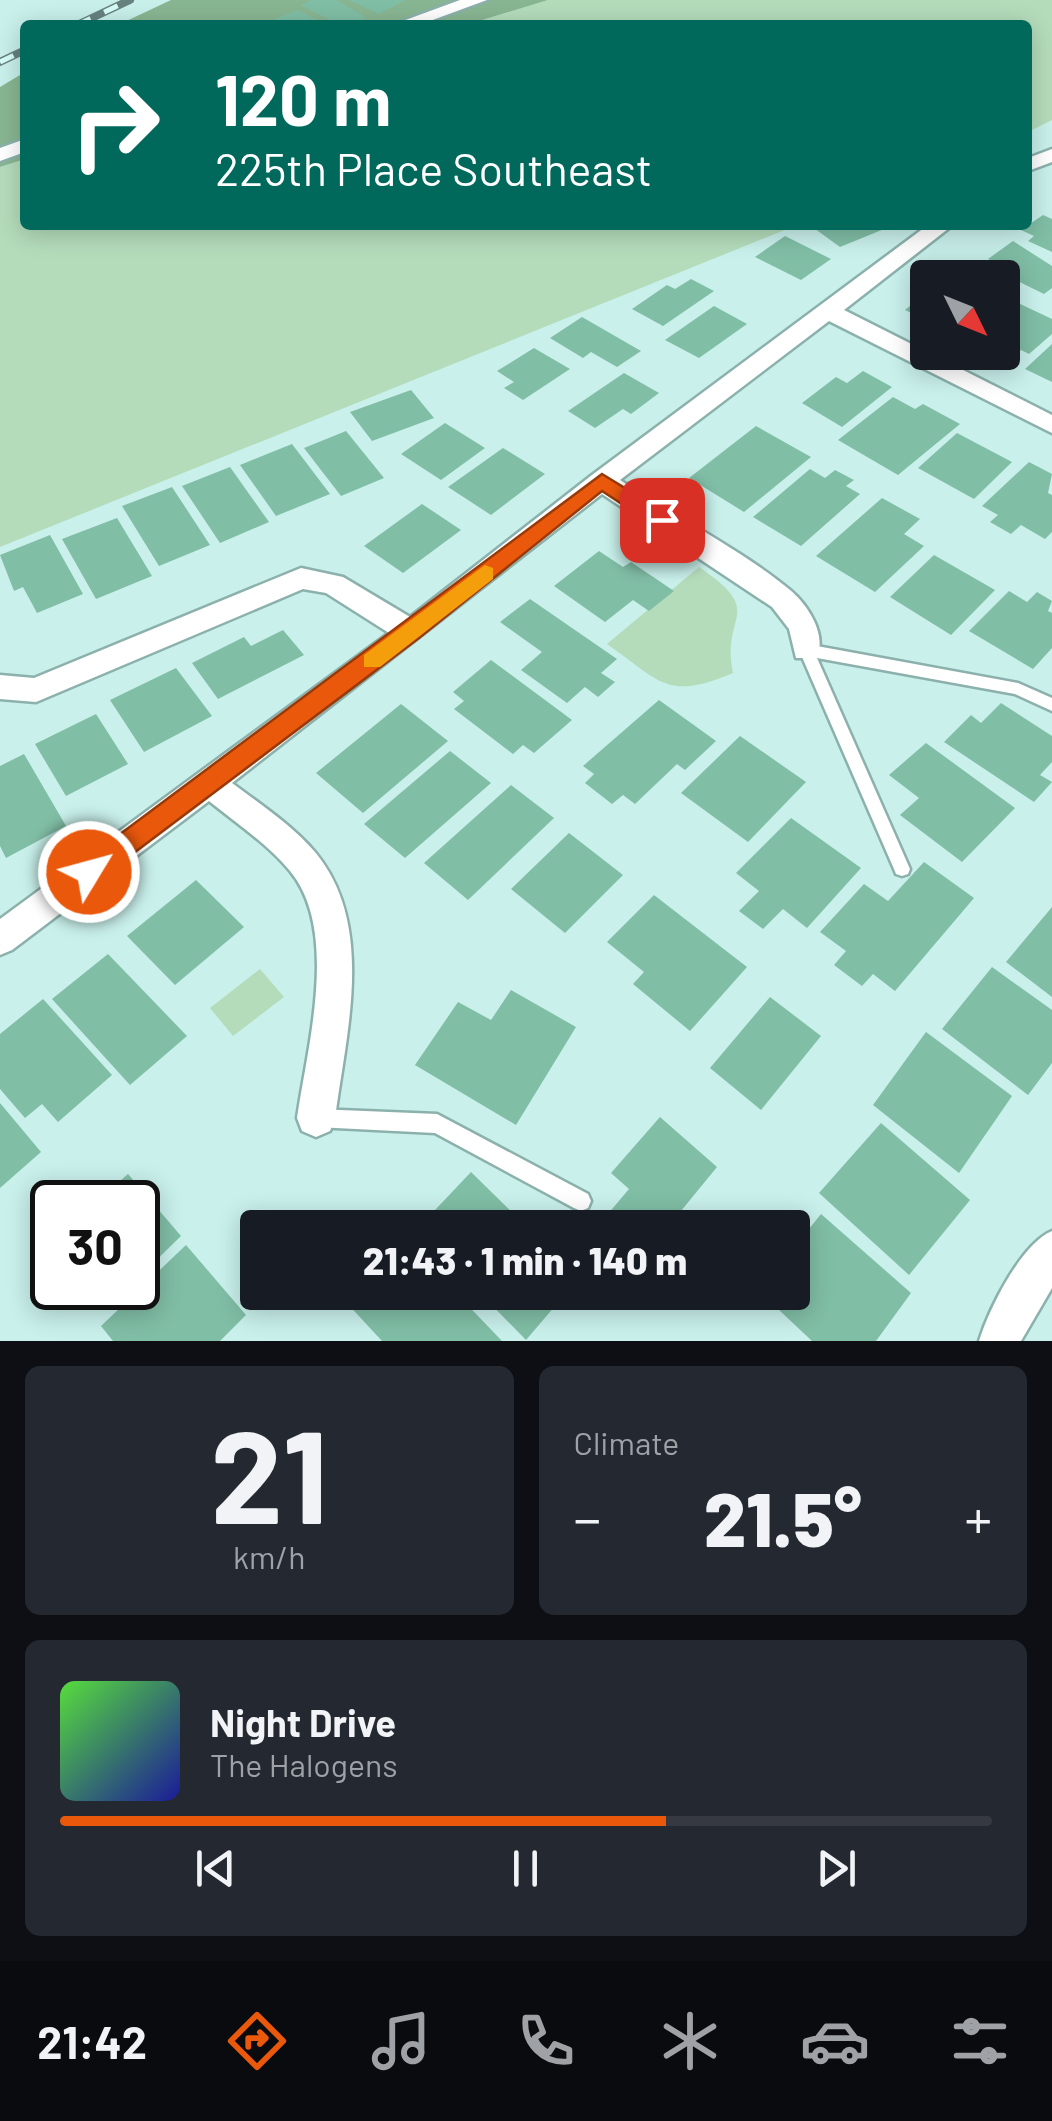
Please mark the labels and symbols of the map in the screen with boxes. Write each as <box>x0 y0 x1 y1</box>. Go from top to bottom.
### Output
north arrow <box>910 260 1020 370</box>
pin <box>620 478 705 563</box>
position arrow <box>37 820 141 924</box>
speed limit sign: 30 <box>30 1180 160 1310</box>

